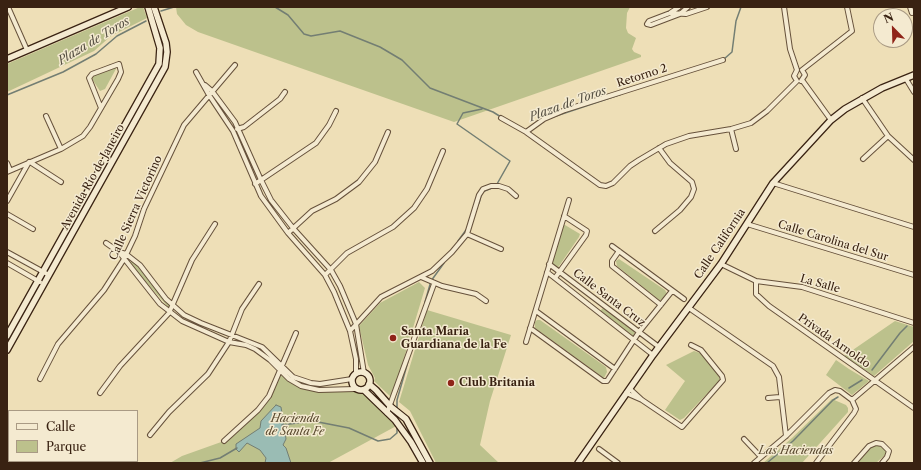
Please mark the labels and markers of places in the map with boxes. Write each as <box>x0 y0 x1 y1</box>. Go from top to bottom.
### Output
place label: Santa Maria Guardiana de la Fe <box>401 325 507 351</box>
marker: Santa Maria Guardiana de la Fe <box>388 333 398 343</box>
place label: Club Britania <box>459 376 535 390</box>
marker: Club Britania <box>446 378 456 388</box>

